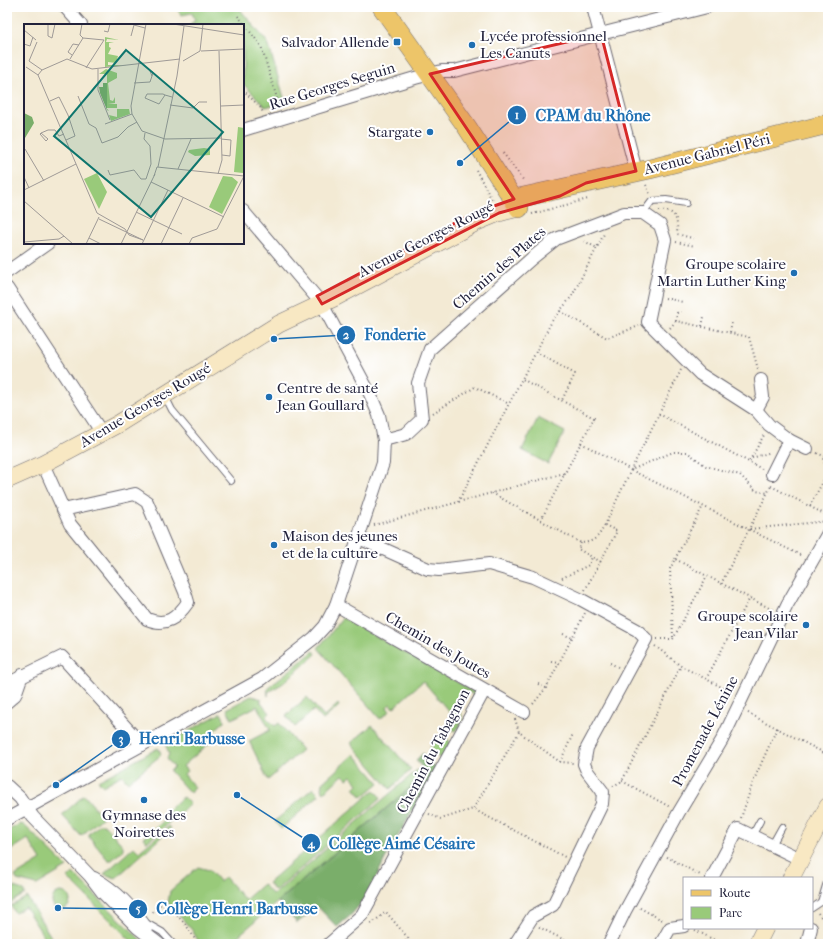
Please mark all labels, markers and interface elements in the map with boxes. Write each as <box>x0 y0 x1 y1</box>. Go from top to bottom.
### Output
inset map <box>24 24 244 244</box>
place label: Lycée professionnel Les Canuts <box>480 27 607 62</box>
place label: Salvador Allende <box>281 33 390 51</box>
marker: Salvador Allende <box>392 37 402 47</box>
marker: Lycée professionnel Les Canuts <box>467 40 477 50</box>
street label: Rue Georges Seguin <box>267 58 397 114</box>
callout: CPAM du Rhône <box>507 101 658 129</box>
text: CPAM du Rhône <box>535 106 651 125</box>
text: 1 <box>515 108 519 122</box>
place label: Stargate <box>368 123 423 141</box>
marker: Stargate <box>425 127 435 137</box>
street label: Avenue Gabriel Péri <box>641 129 772 179</box>
street label: Avenue Georges Rougé <box>354 197 497 281</box>
street label: Chemin des Plates <box>449 222 550 313</box>
place label: Groupe scolaire Martin Luther King <box>657 255 787 290</box>
marker: Groupe scolaire Martin Luther King <box>789 268 799 278</box>
callout: Fonderie <box>336 321 434 349</box>
text: Fonderie <box>363 325 426 344</box>
text: 2 <box>343 328 350 342</box>
street label: Avenue Georges Rougé <box>75 358 214 452</box>
place label: Centre de santé Jean Goullard <box>276 379 379 414</box>
marker: Centre de santé Jean Goullard <box>264 392 274 402</box>
place label: Maison des jeunes et de la culture <box>282 527 398 562</box>
marker: Maison des jeunes et de la culture <box>269 540 279 550</box>
place label: Groupe scolaire Jean Vilar <box>697 607 799 642</box>
street label: Chemin des Joutes <box>382 608 494 683</box>
marker: Groupe scolaire Jean Vilar <box>801 620 811 630</box>
street label: Promenade Lénine <box>668 672 742 789</box>
street label: Chemin du Tabagnon <box>393 686 473 816</box>
callout: Henri Barbusse <box>111 725 254 753</box>
text: Henri Barbusse <box>139 729 245 748</box>
text: 3 <box>119 732 124 747</box>
marker: Gymnase des Noirettes <box>139 795 149 805</box>
place label: Gymnase des Noirettes <box>102 806 186 841</box>
callout: Collège Aimé Césaire <box>301 829 483 857</box>
text: Collège Aimé Césaire <box>329 834 475 854</box>
text: 4 <box>306 837 315 852</box>
legend <box>683 877 813 929</box>
text: Route <box>719 886 751 900</box>
callout: Collège Henri Barbusse <box>128 895 325 923</box>
text: Collège Henri Barbusse <box>156 899 318 919</box>
text: 5 <box>135 902 141 916</box>
text: Parc <box>719 906 742 920</box>

